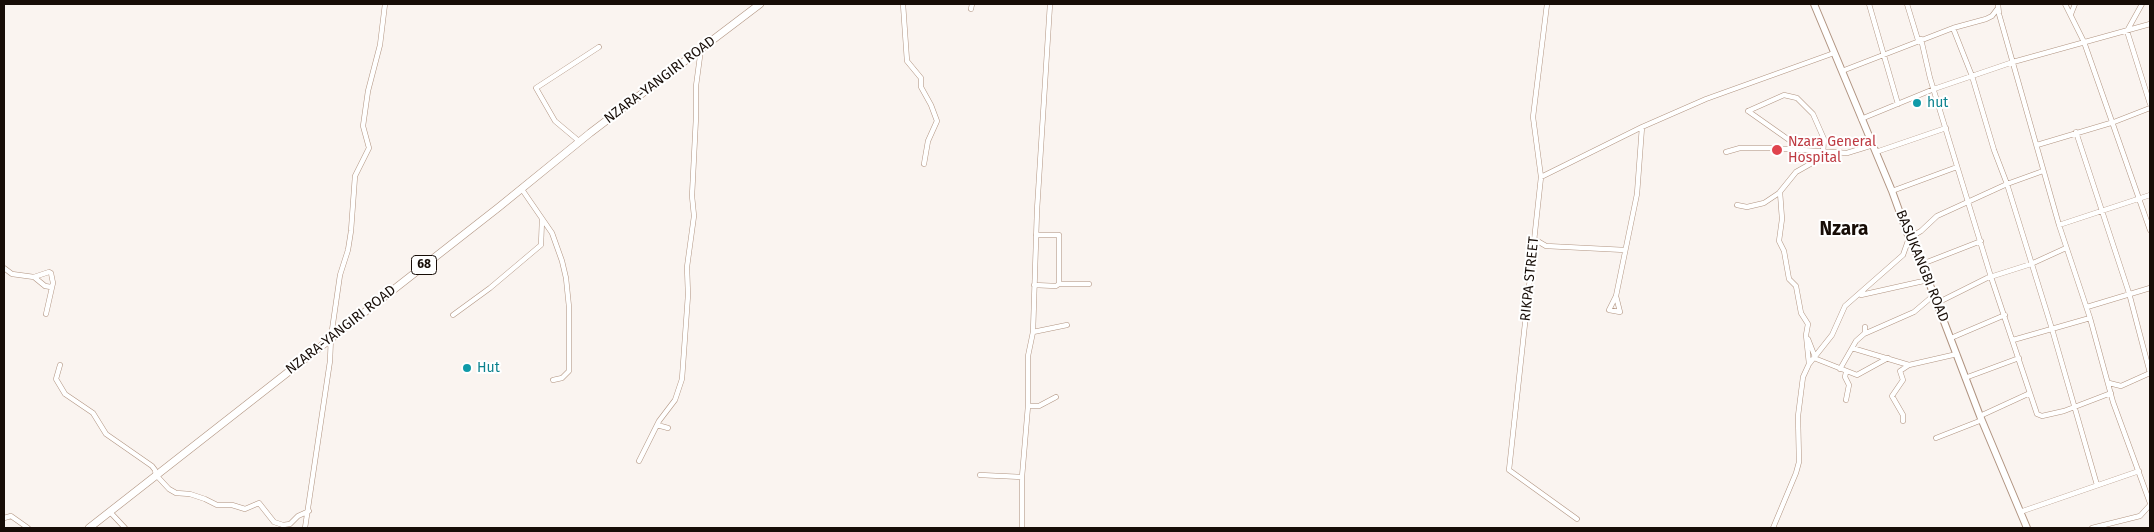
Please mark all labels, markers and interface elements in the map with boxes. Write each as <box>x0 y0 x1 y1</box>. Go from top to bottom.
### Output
street label: NZARA-YANGIRI ROAD <box>601 33 719 127</box>
place label: hut <box>1927 95 1948 111</box>
marker: hut <box>1911 97 1923 109</box>
place label: Nzara General Hospital <box>1788 134 1876 166</box>
marker: Nzara General Hospital <box>1770 143 1784 157</box>
street label: BASUKANGBI ROAD <box>1892 208 1952 324</box>
district label: Nzara <box>1820 219 1868 241</box>
street label: RIKPA STREET <box>1517 236 1543 322</box>
road number: 68 <box>412 256 436 274</box>
street label: NZARA-YANGIRI ROAD <box>283 282 399 378</box>
place label: Hut <box>477 360 500 376</box>
marker: Hut <box>461 362 473 374</box>

